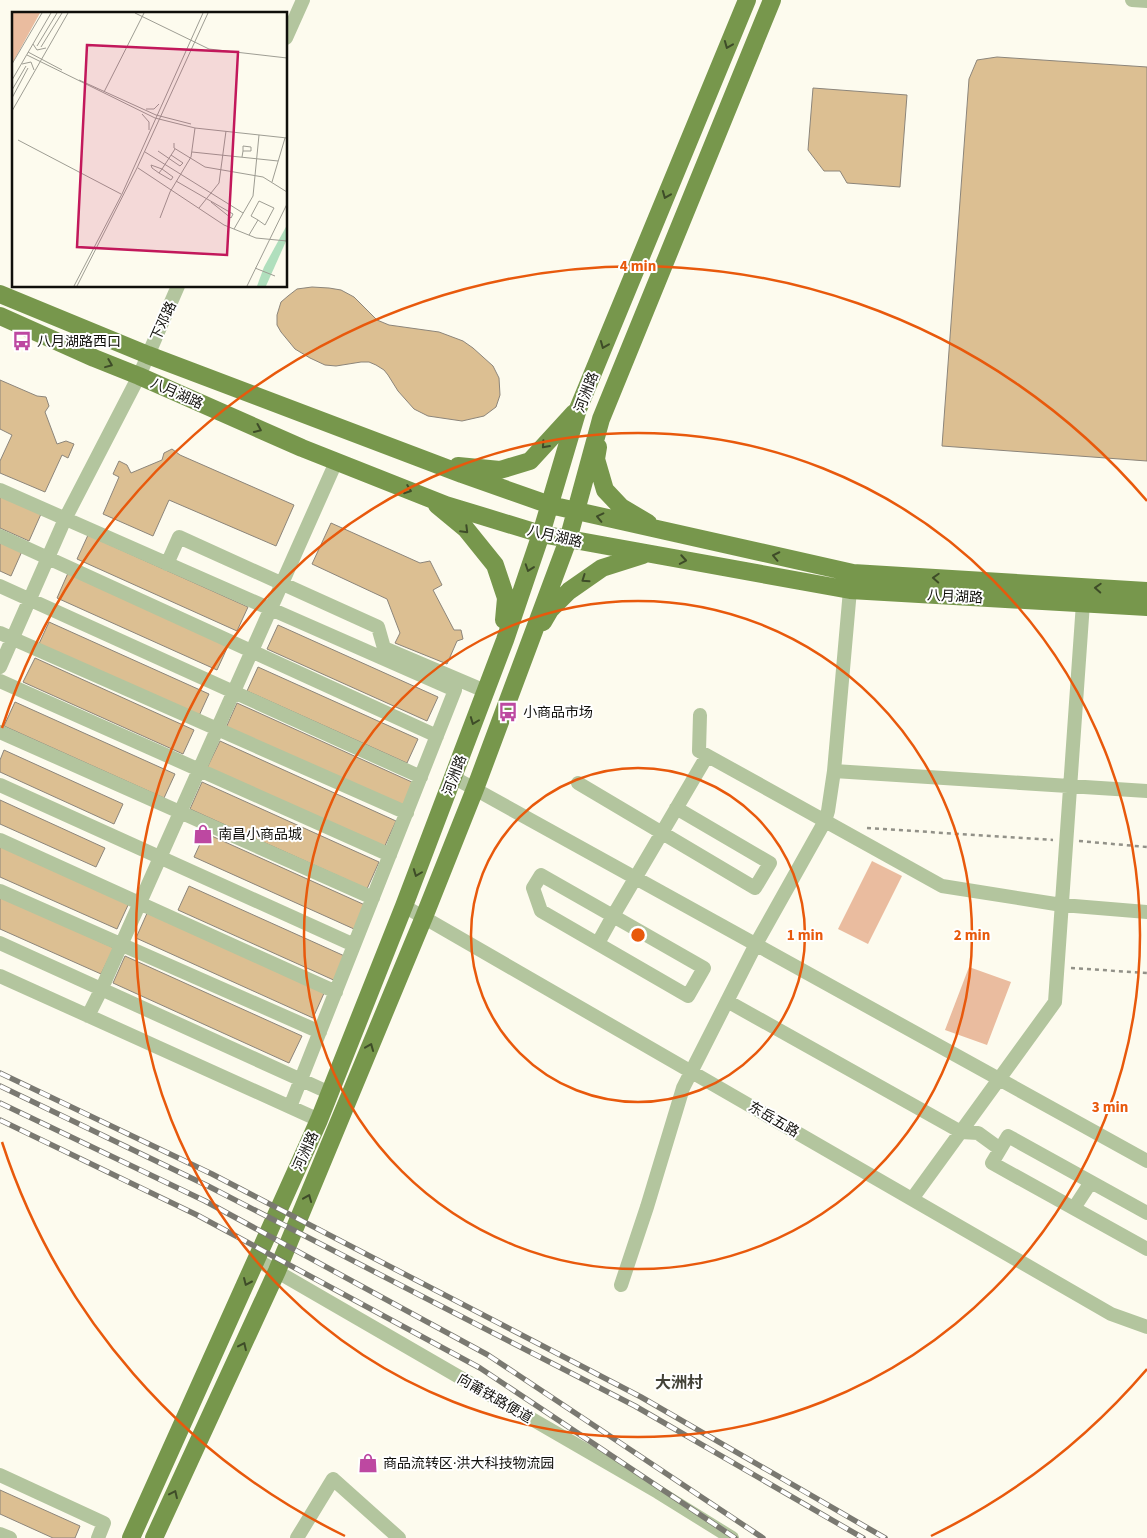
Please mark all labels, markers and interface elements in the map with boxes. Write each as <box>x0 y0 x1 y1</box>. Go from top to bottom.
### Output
inset map <box>12 12 288 288</box>
one-way arrow <box>724 40 735 49</box>
one-way arrow <box>662 190 673 199</box>
text: 4 min <box>620 256 656 277</box>
street label: 下邓路 <box>146 298 182 345</box>
bus stop icon: 八月湖路西口 <box>11 330 33 352</box>
place label: 八月湖路西口 <box>37 332 121 352</box>
one-way arrow <box>600 341 610 349</box>
one-way arrow <box>104 358 113 368</box>
street label: 河洲路 <box>570 369 604 416</box>
street label: 八月湖路 <box>147 373 206 414</box>
one-way arrow <box>253 422 262 433</box>
one-way arrow <box>542 439 551 448</box>
one-way arrow <box>403 484 412 494</box>
one-way arrow <box>595 512 604 523</box>
street label: 八月湖路 <box>525 521 584 553</box>
one-way arrow <box>459 524 468 533</box>
one-way arrow <box>771 552 780 562</box>
one-way arrow <box>679 555 688 565</box>
one-way arrow <box>525 564 535 572</box>
one-way arrow <box>581 573 591 582</box>
one-way arrow <box>932 573 940 584</box>
one-way arrow <box>1094 582 1102 593</box>
street label: 八月湖路 <box>926 586 983 608</box>
bus stop icon: 小商品市场 <box>497 701 519 723</box>
place label: 小商品市场 <box>523 703 593 723</box>
one-way arrow <box>470 716 480 725</box>
street label: 河洲路 <box>438 752 472 799</box>
shop icon: 南昌小商品城 <box>192 823 214 845</box>
place label: 南昌小商品城 <box>218 825 302 845</box>
one-way arrow <box>412 868 423 877</box>
text: 1 min <box>787 925 823 946</box>
text: 2 min <box>954 925 990 946</box>
centre of rings <box>629 926 647 944</box>
one-way arrow <box>364 1043 374 1052</box>
street label: 东岳五路 <box>744 1097 803 1143</box>
text: 3 min <box>1092 1097 1128 1118</box>
street label: 河洲路 <box>288 1128 324 1175</box>
one-way arrow <box>302 1194 312 1202</box>
one-way arrow <box>243 1277 254 1286</box>
one-way arrow <box>236 1342 247 1351</box>
street label: 向莆铁路便道 <box>453 1369 536 1429</box>
district label: 大洲村 <box>655 1372 703 1394</box>
shop icon: 商品流转区·洪大科技物流园 <box>357 1452 379 1474</box>
place label: 商品流转区·洪大科技物流园 <box>383 1454 555 1474</box>
one-way arrow <box>168 1490 179 1499</box>

